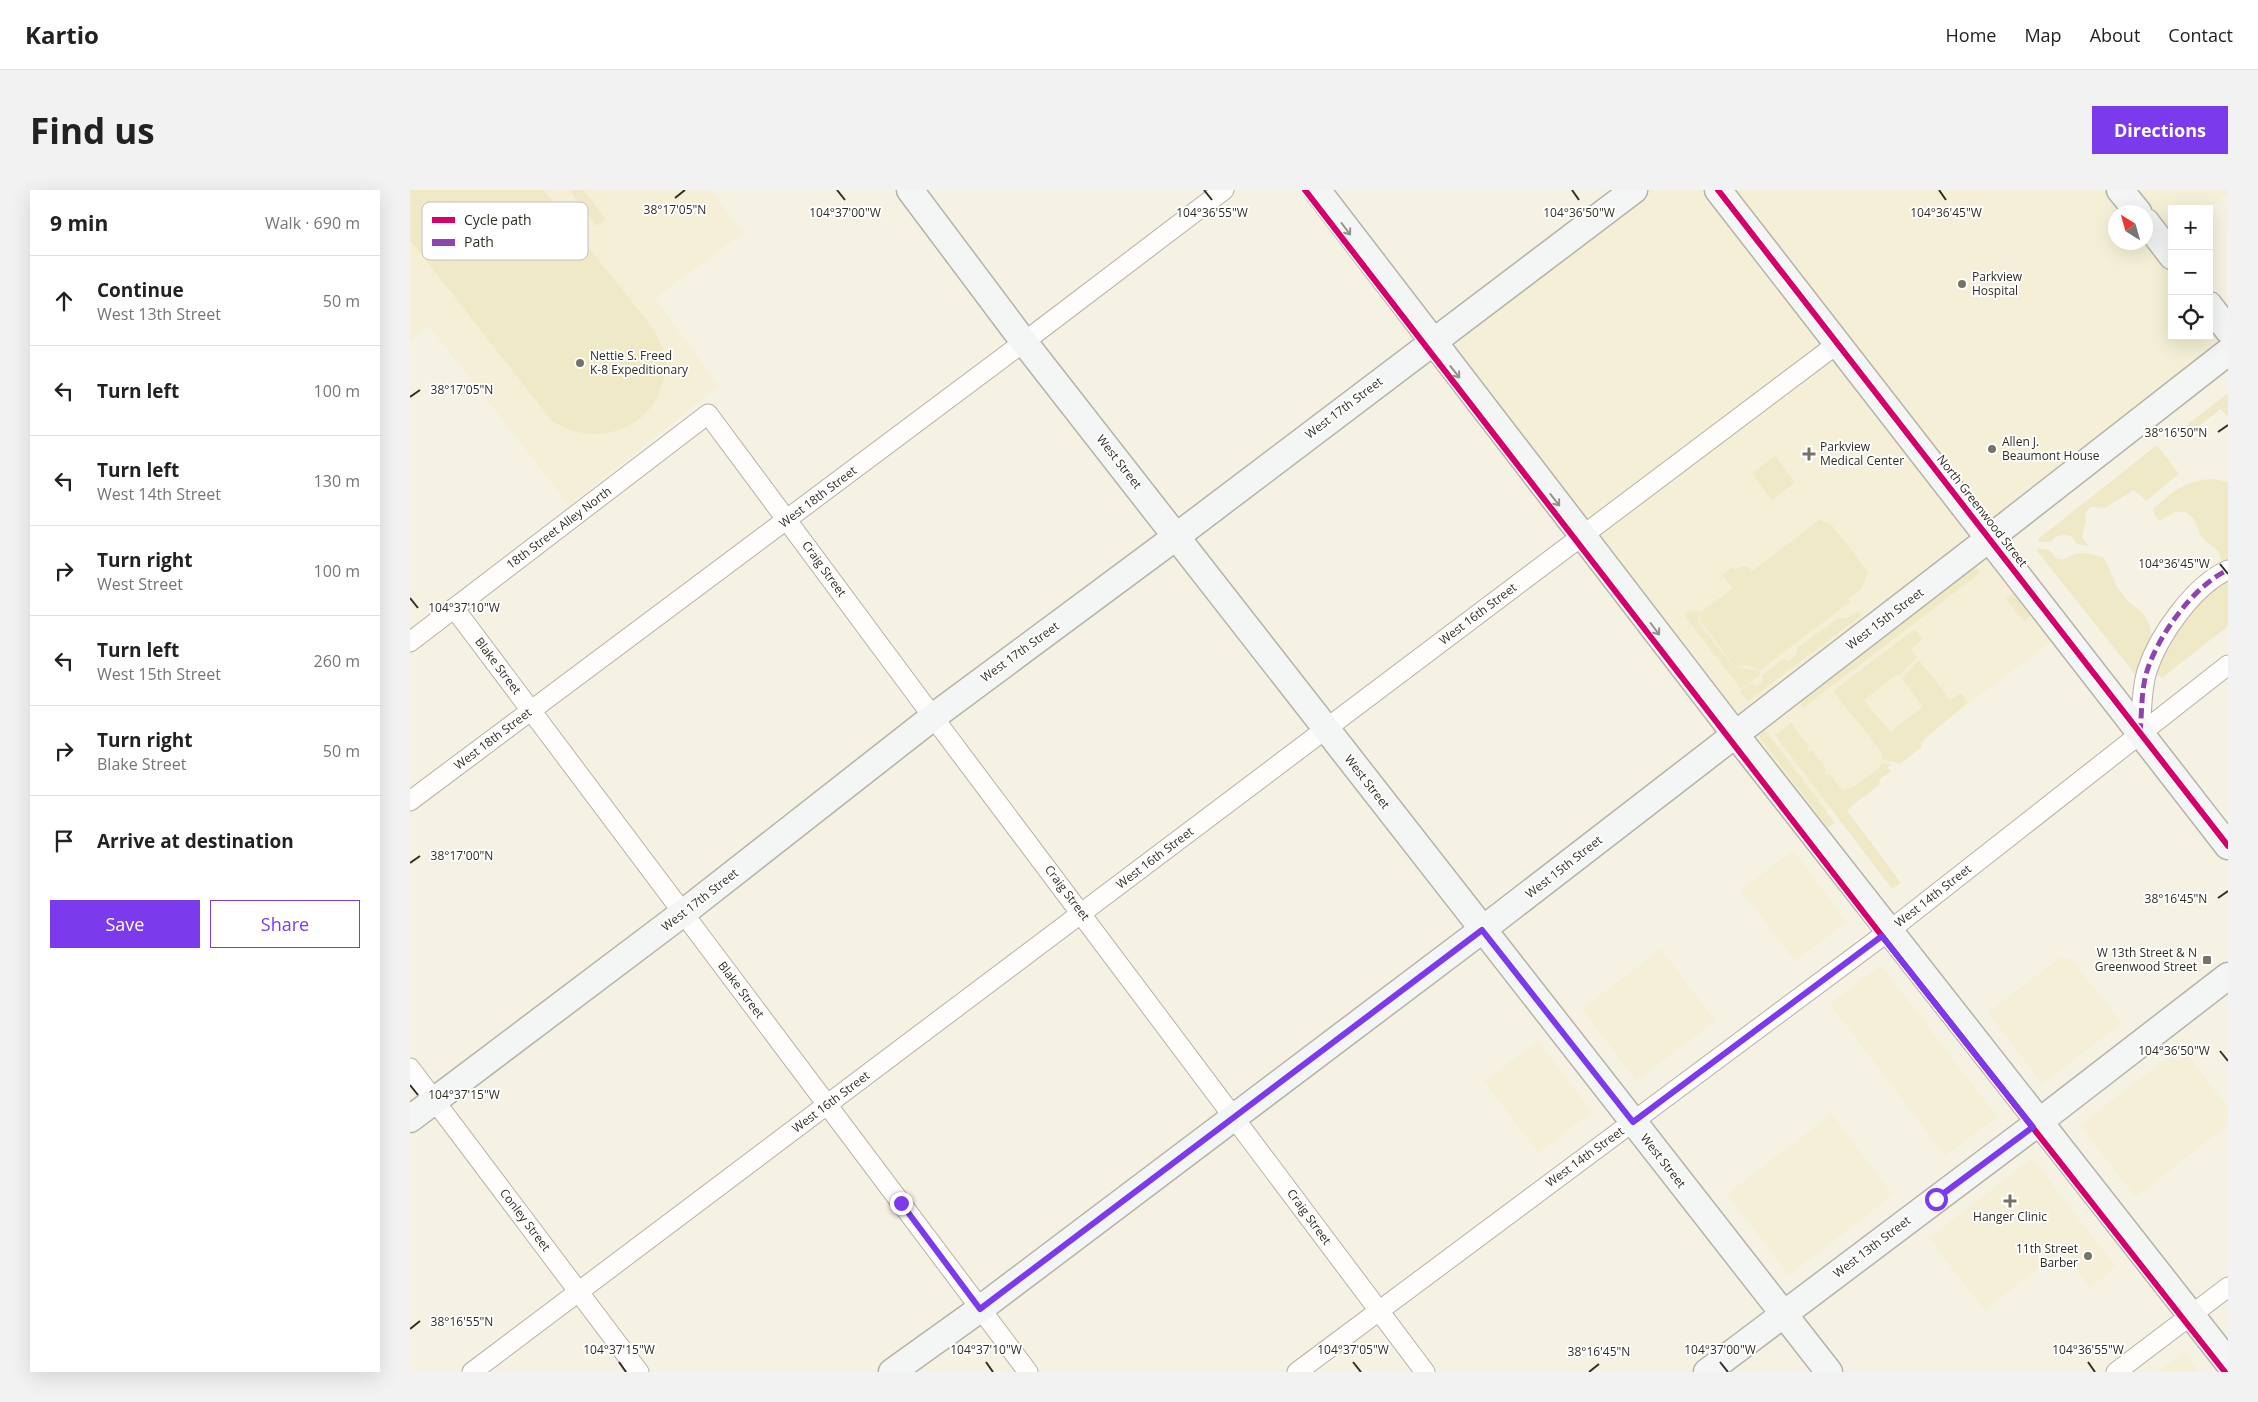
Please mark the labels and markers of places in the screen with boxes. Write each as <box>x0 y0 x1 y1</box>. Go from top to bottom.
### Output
place label: Parkview Hospital <box>1972 268 2023 299</box>
marker: Parkview Hospital <box>1956 278 1968 290</box>
place label: Nettie S. Freed K-8 Expeditionary <box>590 347 689 378</box>
marker: Nettie S. Freed K-8 Expeditionary <box>574 357 586 369</box>
place label: Allen J. Beaumont House <box>2002 433 2100 464</box>
place label: Parkview Medical Center <box>1820 438 1904 469</box>
marker: Allen J. Beaumont House <box>1986 443 1998 455</box>
marker: Parkview Medical Center <box>1802 447 1816 461</box>
place label: W 13th Street & N Greenwood Street <box>2095 944 2197 975</box>
marker: W 13th Street & N Greenwood Street <box>2201 954 2213 966</box>
marker: Hanger Clinic <box>2003 1194 2017 1208</box>
place label: Hanger Clinic <box>1973 1208 2047 1225</box>
place label: 11th Street Barber <box>2016 1240 2078 1271</box>
marker: 11th Street Barber <box>2082 1250 2094 1262</box>

